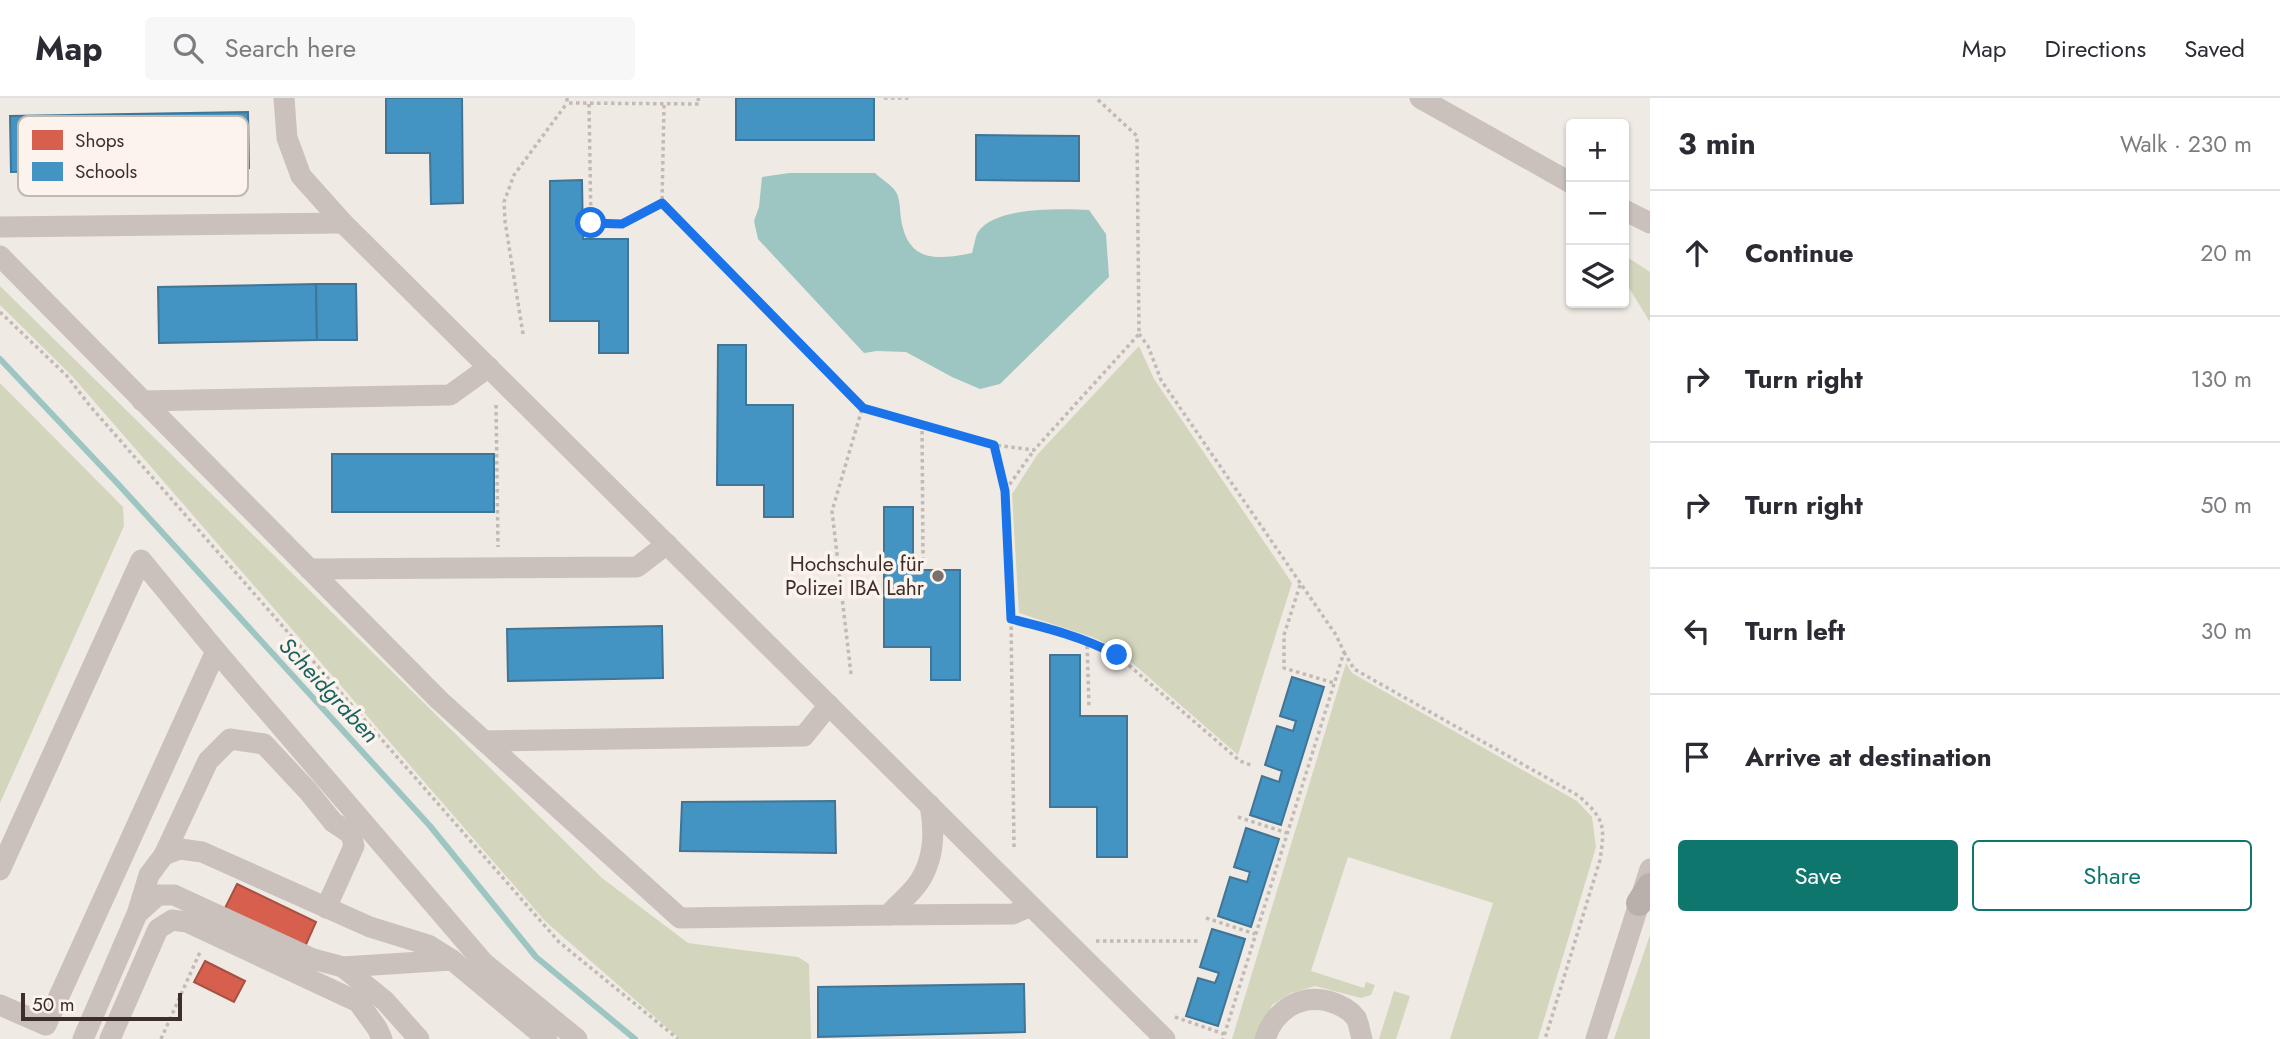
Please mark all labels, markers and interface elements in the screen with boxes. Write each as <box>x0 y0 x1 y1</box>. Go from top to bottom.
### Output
search box <box>145 17 635 80</box>
text: Map <box>35 25 103 72</box>
icon: search <box>169 29 207 67</box>
text: Search here <box>225 29 356 67</box>
text: Map <box>1962 31 2007 66</box>
text: Directions <box>2045 31 2146 66</box>
text: Saved <box>2184 31 2245 66</box>
legend <box>18 116 248 196</box>
map controls <box>1566 119 1629 308</box>
button: + <box>1566 119 1629 182</box>
text: 3 min <box>1678 122 1756 165</box>
text: Shops <box>75 127 125 154</box>
text: Walk · 230 m <box>2120 127 2252 161</box>
text: Schools <box>75 158 138 185</box>
button: − <box>1566 182 1629 245</box>
route start <box>575 207 606 238</box>
icon: ahead <box>1678 234 1716 272</box>
text: Continue <box>1745 234 1854 272</box>
text: 20 m <box>2200 236 2252 270</box>
button: layers <box>1566 245 1629 308</box>
icon: right <box>1678 360 1716 398</box>
text: Turn right <box>1745 360 1863 398</box>
text: 130 m <box>2190 362 2252 396</box>
icon: right <box>1678 486 1716 524</box>
text: Turn right <box>1745 486 1863 524</box>
text: 50 m <box>2200 488 2252 522</box>
place label: Hochschule für Polizei IBA Lahr <box>785 549 925 603</box>
marker: Hochschule für Polizei IBA Lahr <box>930 568 946 584</box>
icon: left <box>1678 612 1716 650</box>
text: Turn left <box>1745 612 1845 650</box>
text: 30 m <box>2201 614 2252 648</box>
water label: Scheidgraben <box>271 630 387 750</box>
route end <box>1101 639 1132 670</box>
icon: arrive <box>1678 738 1716 776</box>
text: Arrive at destination <box>1745 738 1992 776</box>
button: Save <box>1678 840 1958 911</box>
button: Share <box>1972 840 2252 911</box>
scale bar <box>21 990 182 1022</box>
text: 50 m <box>32 991 75 1018</box>

